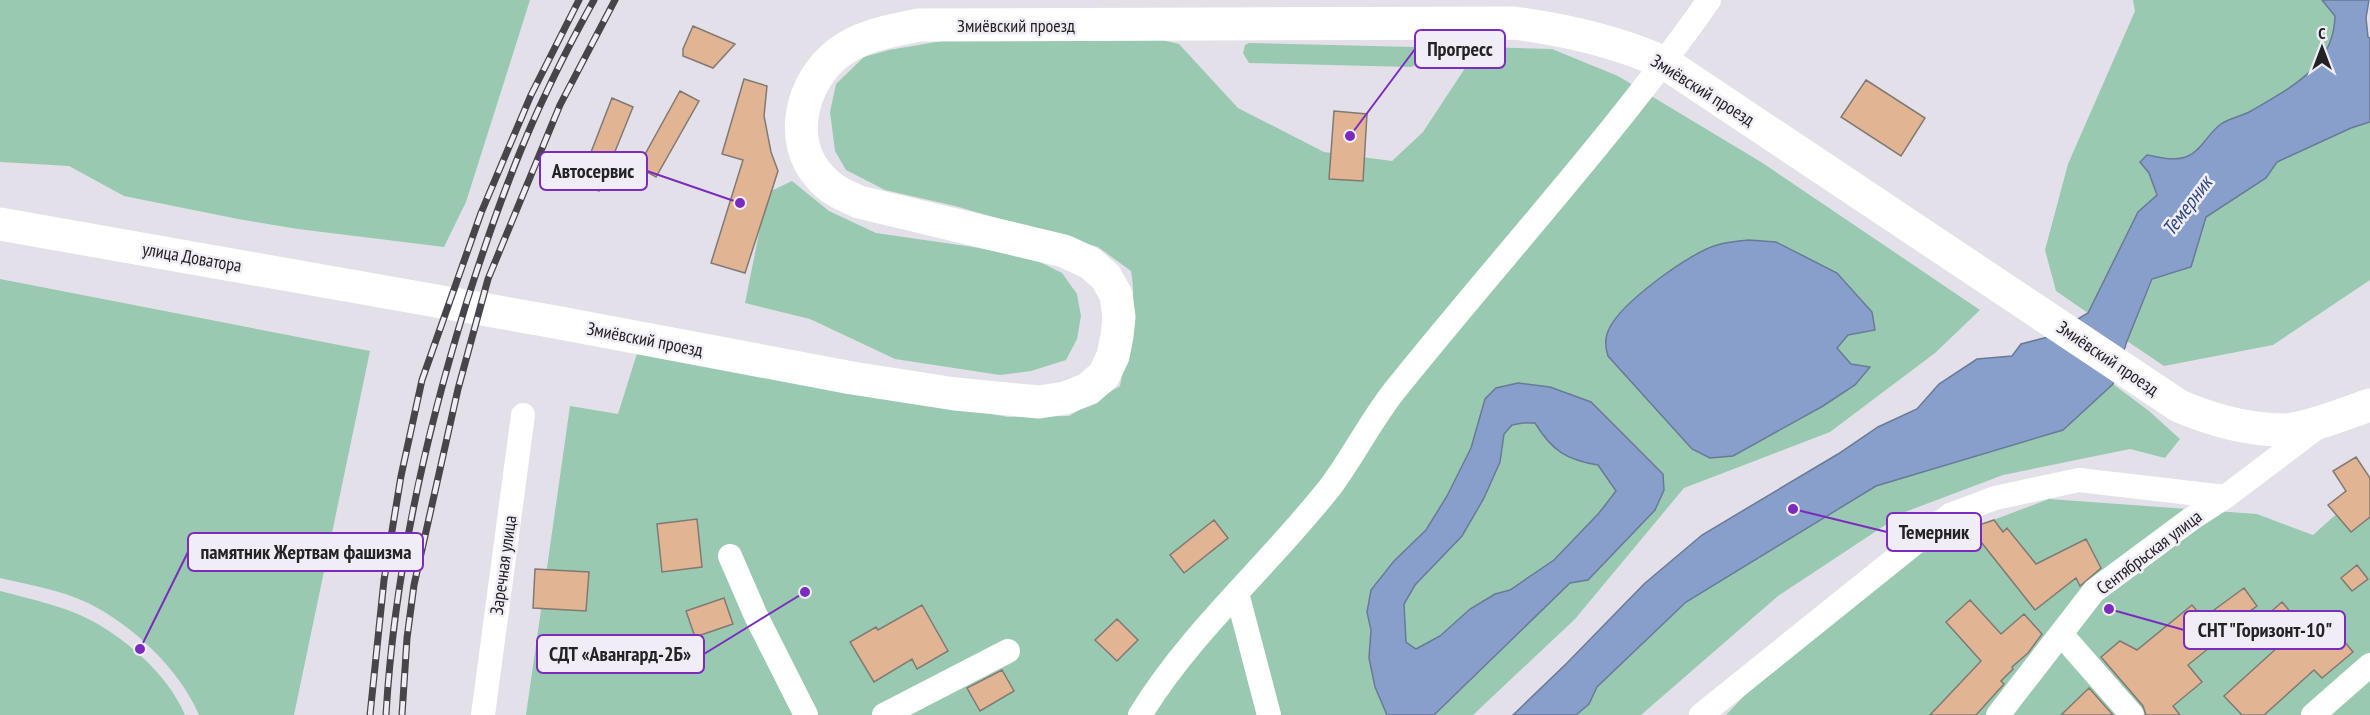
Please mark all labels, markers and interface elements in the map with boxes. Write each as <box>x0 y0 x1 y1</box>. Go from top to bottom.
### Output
street label: Змиёвский проезд <box>957 14 1075 37</box>
north arrow <box>2292 18 2352 78</box>
text: С <box>2318 23 2326 43</box>
callout: Прогресс <box>1415 30 1505 68</box>
text: Прогресс <box>1427 36 1493 62</box>
street label: Змиёвский проезд <box>1647 49 1759 131</box>
callout: Автосервис <box>540 152 647 190</box>
text: Автосервис <box>551 158 634 184</box>
water label: Темерник <box>2156 169 2219 241</box>
street label: улица Доватора <box>141 237 243 277</box>
street label: Змиёвский проезд <box>585 316 705 362</box>
street label: Змиёвский проезд <box>2053 316 2163 401</box>
street label: Сентябрьская улица <box>2092 505 2206 599</box>
callout: Темерник <box>1887 513 1981 551</box>
street label: Заречная улица <box>485 514 521 616</box>
text: Темерник <box>1899 519 1970 545</box>
callout: памятник Жертвам фашизма <box>188 533 423 571</box>
text: памятник Жертвам фашизма <box>201 539 411 565</box>
callout: СНТ "Горизонт-10" <box>2184 611 2345 649</box>
text: СНТ "Горизонт-10" <box>2198 617 2332 643</box>
callout: СДТ «Авангард-2Б» <box>537 635 704 673</box>
text: СДТ «Авангард-2Б» <box>549 641 691 667</box>

